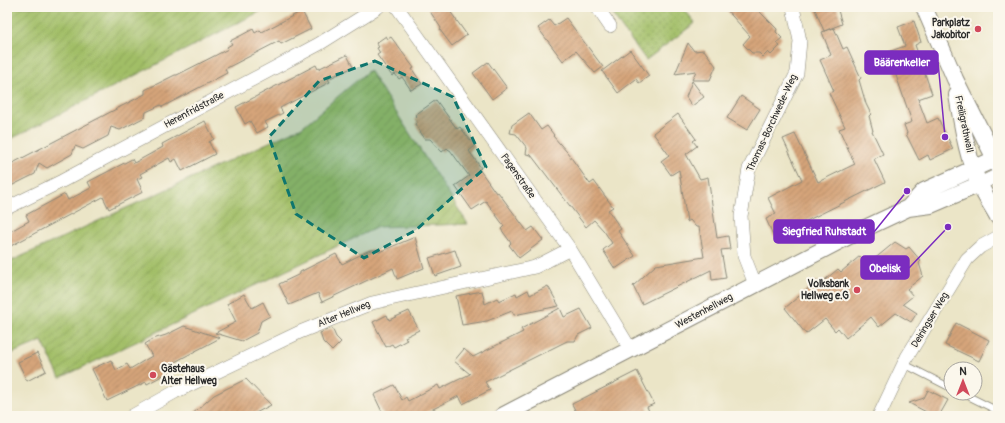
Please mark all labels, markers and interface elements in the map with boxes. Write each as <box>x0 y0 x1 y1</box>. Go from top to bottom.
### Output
place label: Parkplatz Jakobitor <box>931 17 971 41</box>
marker: Parkplatz Jakobitor <box>973 24 983 34</box>
callout: Bäärenkeller <box>865 51 938 74</box>
text: Bäärenkeller <box>874 56 931 69</box>
street label: Thomas-Borchwede-Weg <box>744 72 800 174</box>
street label: Herenfridstraße <box>162 89 226 131</box>
street label: Freiligrathwall <box>952 94 976 154</box>
street label: Pagenstraße <box>498 151 538 201</box>
callout: Siegfried Ruhstadt <box>774 220 874 243</box>
text: Siegfried Ruhstadt <box>782 225 867 238</box>
callout: Obelisk <box>861 256 909 279</box>
text: Obelisk <box>869 262 901 275</box>
place label: Volksbank Hellweg e.G <box>801 278 850 302</box>
marker: Volksbank Hellweg e.G <box>852 285 862 295</box>
street label: Deiringser Weg <box>909 290 951 350</box>
street label: Westenhellweg <box>673 291 735 331</box>
street label: Alter Hellweg <box>316 298 372 330</box>
north arrow <box>943 361 983 401</box>
place label: Gästehaus Alter Hellweg <box>161 363 217 387</box>
text: N <box>959 365 967 378</box>
marker: Gästehaus Alter Hellweg <box>148 370 158 380</box>

